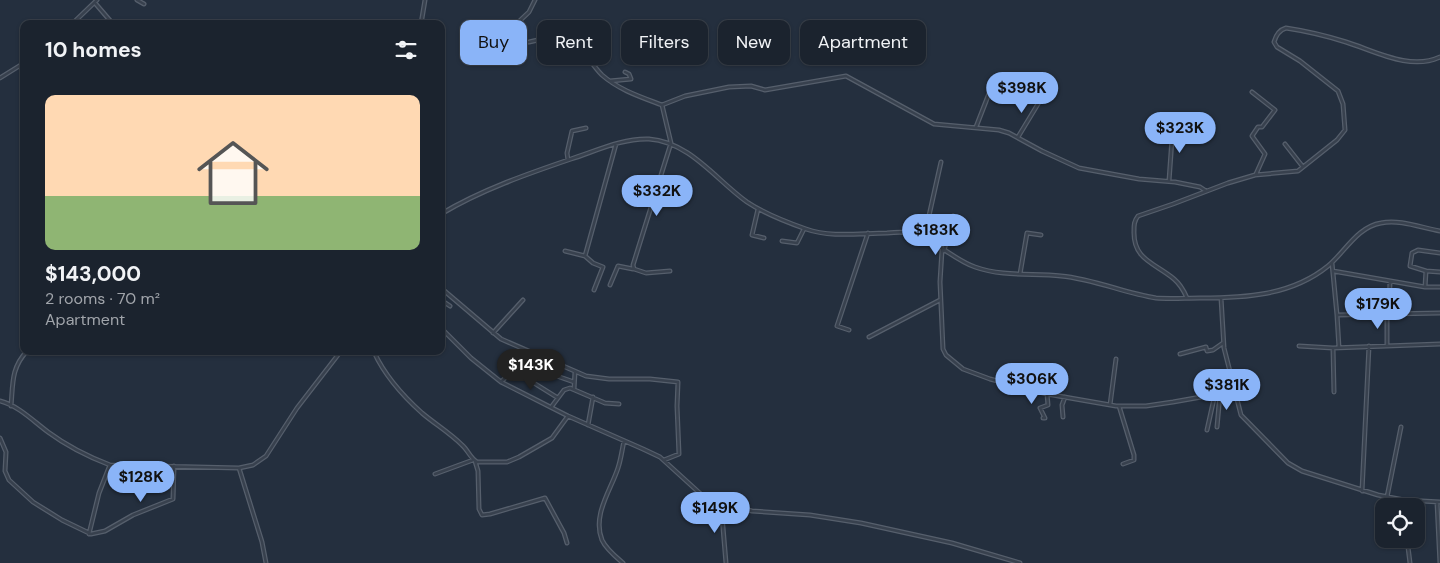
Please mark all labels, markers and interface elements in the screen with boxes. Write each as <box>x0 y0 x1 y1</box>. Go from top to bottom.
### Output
chip: Buy <box>460 20 527 65</box>
chip: Rent <box>537 20 611 65</box>
chip: Filters <box>621 20 708 65</box>
chip: New <box>718 20 790 65</box>
chip: Apartment <box>800 20 926 65</box>
text: 10 homes <box>45 36 142 64</box>
icon: filters <box>392 36 420 64</box>
pin: $398K <box>987 72 1057 114</box>
text: $398K <box>997 77 1047 98</box>
pin: $323K <box>1145 112 1215 154</box>
text: $323K <box>1156 117 1204 138</box>
icon: home <box>188 128 278 218</box>
pin: $332K <box>622 174 692 217</box>
text: $332K <box>633 180 681 201</box>
pin: $183K <box>901 214 971 256</box>
text: $183K <box>913 219 959 240</box>
text: $143,000 <box>45 260 141 288</box>
text: 2 rooms · 70 m² <box>45 288 160 309</box>
pin: $179K <box>1343 288 1413 330</box>
text: $179K <box>1356 293 1400 314</box>
text: Apartment <box>45 309 125 330</box>
pin: $143K <box>496 348 566 391</box>
text: $143K <box>508 354 554 375</box>
pin: $306K <box>997 362 1067 405</box>
text: $306K <box>1006 368 1058 389</box>
pin: $381K <box>1192 368 1262 411</box>
text: $381K <box>1204 374 1250 395</box>
pin: $128K <box>106 460 176 503</box>
text: $128K <box>118 466 164 487</box>
pin: $149K <box>680 492 750 534</box>
text: $149K <box>692 497 738 518</box>
map controls <box>1375 498 1425 548</box>
button: locate <box>1375 498 1425 548</box>

